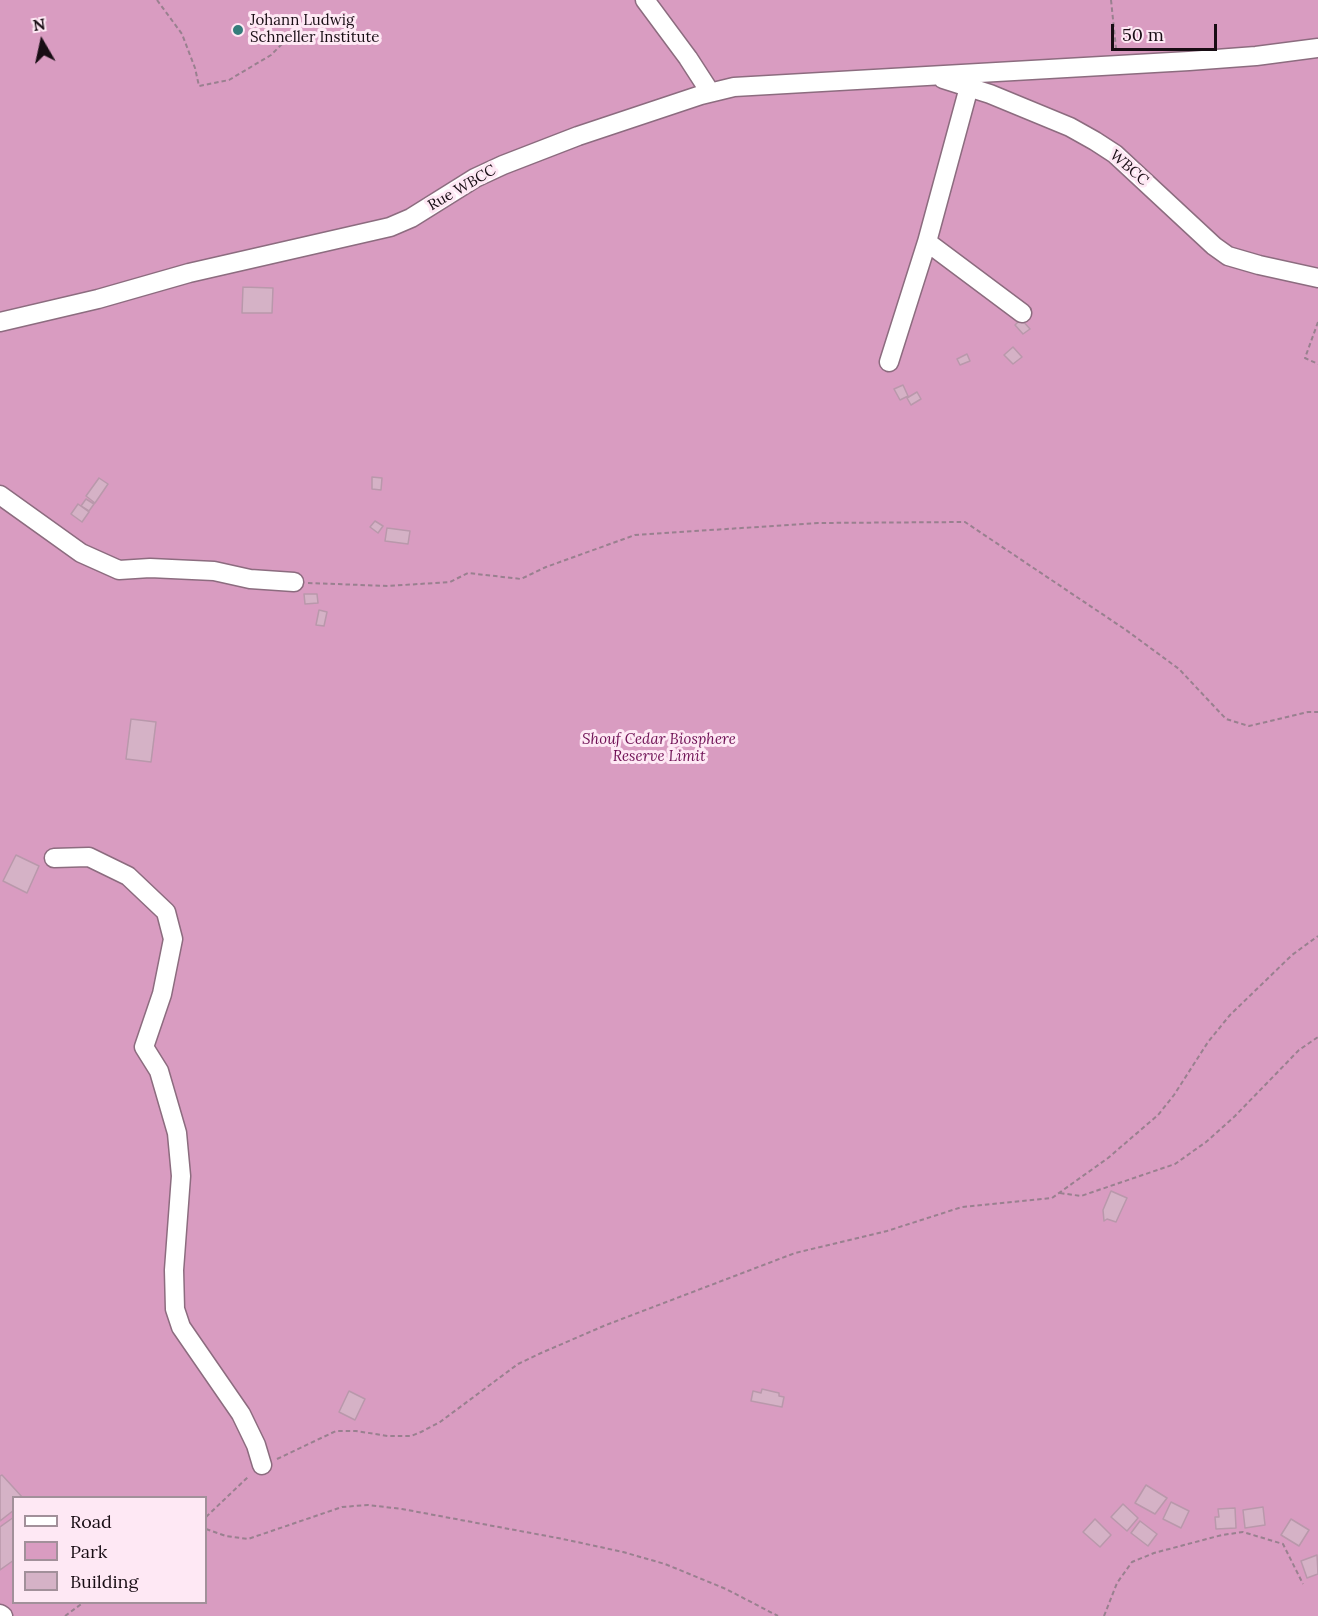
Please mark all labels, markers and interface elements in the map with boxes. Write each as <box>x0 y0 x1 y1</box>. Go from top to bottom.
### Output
north arrow <box>12 12 72 72</box>
place label: Johann Ludwig Schneller Institute <box>250 12 379 47</box>
scale bar <box>1114 12 1220 50</box>
text: N <box>32 13 47 35</box>
marker: Johann Ludwig Schneller Institute <box>231 23 245 37</box>
text: 50 m <box>1122 23 1164 46</box>
street label: WBCC <box>1106 146 1152 190</box>
street label: Rue WBCC <box>425 161 499 215</box>
park label: Shouf Cedar Biosphere Reserve Limit <box>582 731 736 766</box>
legend <box>12 1496 207 1604</box>
text: Road <box>70 1510 112 1533</box>
text: Park <box>70 1540 107 1563</box>
text: Building <box>70 1570 138 1593</box>

